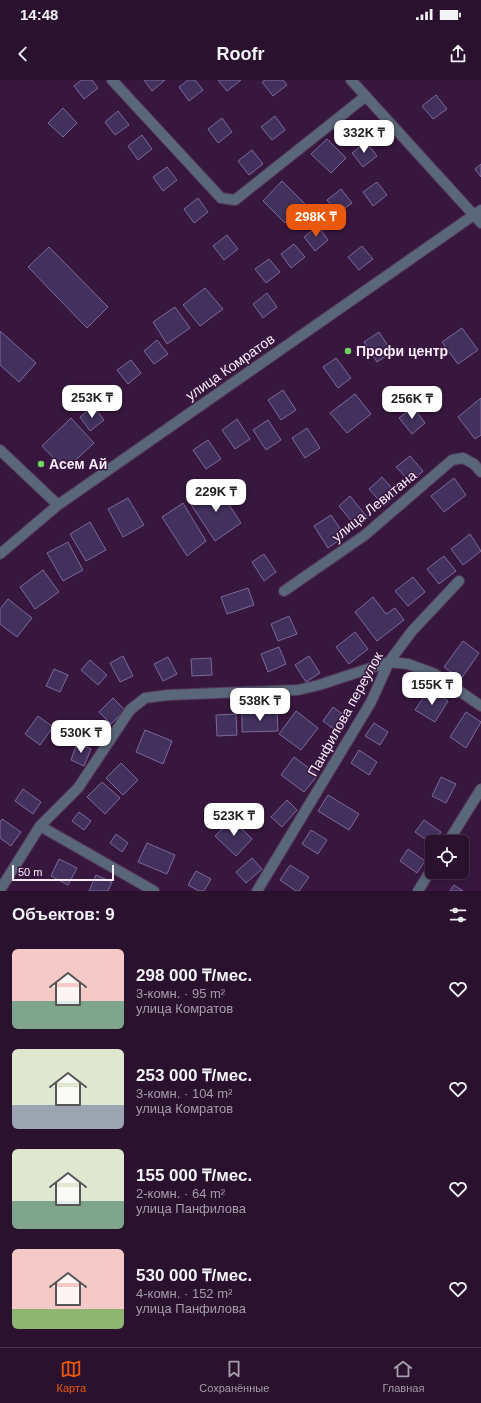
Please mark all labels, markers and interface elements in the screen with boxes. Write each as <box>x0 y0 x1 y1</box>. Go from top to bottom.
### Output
text: 14:48 <box>20 6 58 23</box>
icon: back <box>12 43 34 65</box>
icon: share <box>447 43 469 65</box>
text: Roofr <box>217 44 265 64</box>
pin: 332K ₸ <box>331 120 397 154</box>
text: 332K ₸ <box>343 125 385 140</box>
pin: 298K ₸ <box>283 204 349 238</box>
text: 298K ₸ <box>295 209 337 224</box>
street label: улица Комратов <box>183 330 277 404</box>
place label: Профи центр <box>356 343 448 359</box>
marker: Профи центр <box>343 346 353 356</box>
pin: 253K ₸ <box>59 385 125 419</box>
pin: 256K ₸ <box>379 386 445 420</box>
text: 253K ₸ <box>71 390 113 405</box>
text: 256K ₸ <box>391 391 433 406</box>
place label: Асем Ай <box>49 456 107 472</box>
marker: Асем Ай <box>36 459 46 469</box>
street label: улица Левитана <box>328 467 420 545</box>
pin: 229K ₸ <box>183 479 249 513</box>
text: 229K ₸ <box>195 484 237 499</box>
street label: Панфилова переулок <box>304 648 386 779</box>
pin: 155K ₸ <box>399 672 465 706</box>
text: 155K ₸ <box>411 677 453 692</box>
pin: 538K ₸ <box>227 688 293 722</box>
text: 538K ₸ <box>239 693 281 708</box>
pin: 530K ₸ <box>48 720 114 754</box>
text: 530K ₸ <box>60 725 102 740</box>
pin: 523K ₸ <box>201 803 267 837</box>
text: 523K ₸ <box>213 808 255 823</box>
map controls <box>425 835 469 879</box>
button: locate <box>425 835 469 879</box>
scale bar <box>12 863 114 882</box>
text: 50 m <box>18 866 42 878</box>
icon: filters <box>447 904 469 926</box>
text: Объектов: 9 <box>12 905 115 924</box>
icon: home <box>44 965 92 1013</box>
text: 298 000 ₸/мес. <box>136 966 252 985</box>
icon: heart <box>447 978 469 1000</box>
text: 3-комн. · 95 m² <box>136 986 225 1001</box>
text: улица Комратов <box>136 1001 233 1016</box>
icon: home <box>44 1065 92 1113</box>
text: 253 000 ₸/мес. <box>136 1066 252 1085</box>
icon: heart <box>447 1078 469 1100</box>
text: 3-комн. · 104 m² <box>136 1086 232 1101</box>
text: улица Комратов <box>136 1101 233 1116</box>
icon: home <box>44 1165 92 1213</box>
text: 155 000 ₸/мес. <box>136 1166 252 1185</box>
icon: heart <box>447 1178 469 1200</box>
text: 2-комн. · 64 m² <box>136 1186 225 1201</box>
text: улица Панфилова <box>136 1201 246 1216</box>
icon: home <box>44 1265 92 1313</box>
text: 530 000 ₸/мес. <box>136 1266 252 1285</box>
icon: heart <box>447 1278 469 1300</box>
text: 4-комн. · 152 m² <box>136 1286 232 1301</box>
text: улица Панфилова <box>136 1301 246 1316</box>
tab: Карта <box>57 1358 86 1394</box>
tab: Сохранённые <box>199 1358 269 1394</box>
tab: Главная <box>382 1358 424 1394</box>

